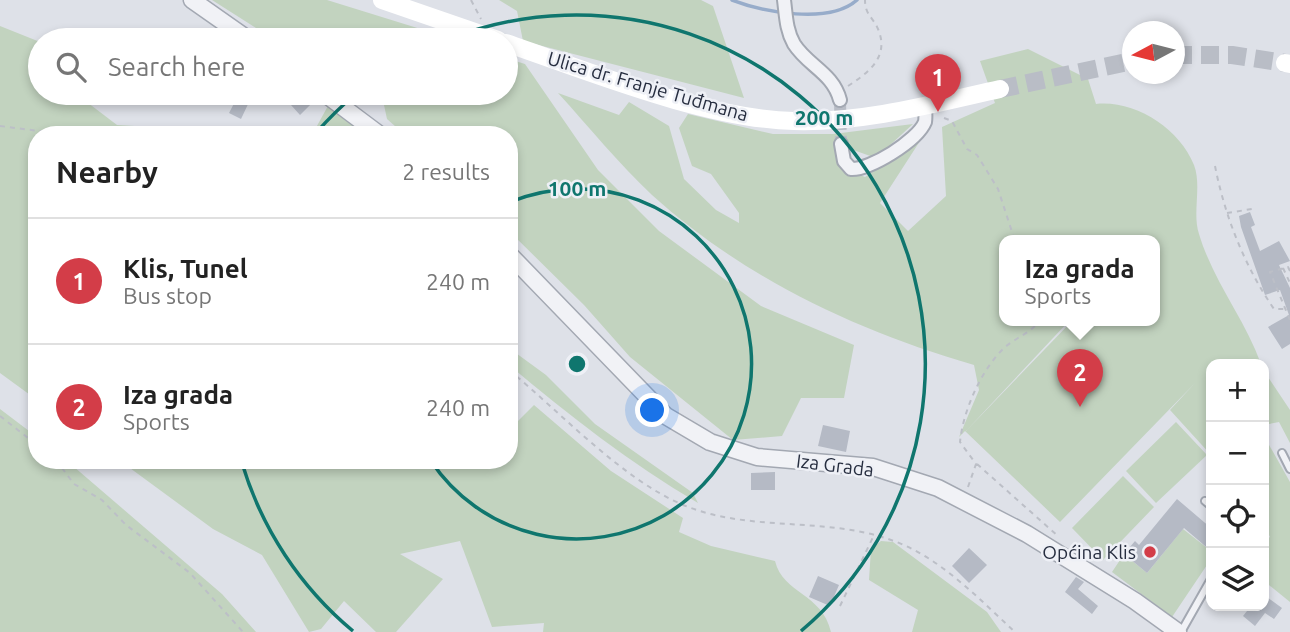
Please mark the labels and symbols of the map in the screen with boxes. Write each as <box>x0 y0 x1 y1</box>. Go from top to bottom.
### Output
north arrow <box>1122 21 1185 84</box>
street label: Ulica dr. Franje Tuđmana <box>545 47 751 125</box>
pin: 1 <box>915 54 961 112</box>
text: 200 m <box>795 105 853 129</box>
text: 100 m <box>548 176 606 200</box>
pin: 2 <box>1057 349 1103 407</box>
centre of rings <box>565 352 589 376</box>
your location <box>635 393 669 427</box>
street label: Iza Grada <box>795 449 875 481</box>
place label: Općina Klis <box>1042 541 1136 563</box>
marker: Općina Klis <box>1142 544 1158 560</box>

